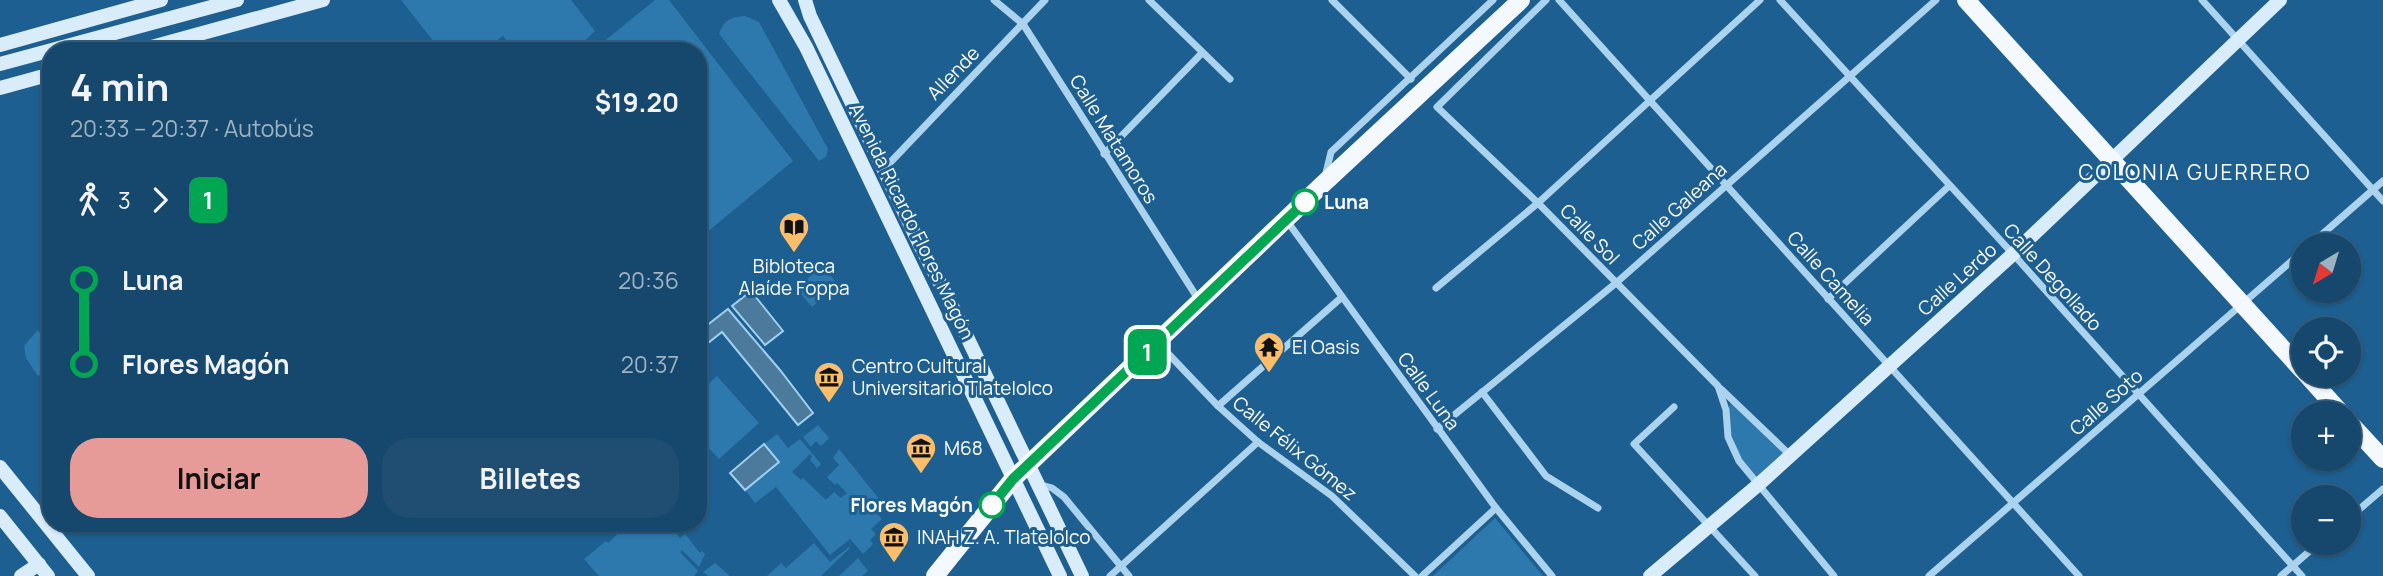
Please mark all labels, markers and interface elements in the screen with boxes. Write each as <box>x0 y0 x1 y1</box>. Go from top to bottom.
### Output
street label: Allende <box>921 40 985 106</box>
text: 4 min <box>70 60 169 112</box>
street label: Calle Matamoros <box>1064 69 1164 209</box>
text: $19.20 <box>595 84 679 120</box>
street label: Avenida Ricardo Flores Magón <box>843 98 981 344</box>
text: 20:33 – 20:37 · Autobús <box>70 112 314 144</box>
street label: Calle Galeana <box>1626 156 1732 256</box>
district label: COLONIA GUERRERO <box>2079 158 2311 186</box>
icon: walk <box>70 181 108 219</box>
icon: forward <box>141 181 179 219</box>
text: 1 <box>203 183 213 216</box>
text: 3 <box>118 184 131 216</box>
marker: Luna <box>1292 189 1318 215</box>
place label: Luna <box>1324 189 1369 215</box>
street label: Calle Sol <box>1554 198 1626 270</box>
library icon: Bibloteca Alaíde Foppa <box>777 210 811 254</box>
street label: Calle Degollado <box>1998 218 2108 336</box>
street label: Calle Camelia <box>1782 225 1880 331</box>
north arrow <box>2291 233 2361 303</box>
map controls <box>2291 233 2361 555</box>
street label: Calle Lerdo <box>1912 237 2002 321</box>
place label: Bibloteca Alaíde Foppa <box>738 253 850 301</box>
text: Luna <box>122 262 183 298</box>
text: 20:36 <box>618 264 679 296</box>
button: locate <box>2291 317 2361 387</box>
line badge: 1 <box>1124 329 1170 375</box>
temple icon: El Oasis <box>1252 330 1286 374</box>
place label: El Oasis <box>1292 334 1360 360</box>
text: 1 <box>1142 335 1152 368</box>
text: Flores Magón <box>122 346 290 382</box>
street label: Calle Luna <box>1392 347 1466 435</box>
text: 20:37 <box>621 348 679 380</box>
place label: Centro Cultural Universitario Tlatelolco <box>852 353 1053 401</box>
museum icon: Centro Cultural Universitario Tlatelolco <box>812 360 846 404</box>
street label: Calle Soto <box>2064 363 2148 441</box>
street label: Calle Félix Gómez <box>1227 390 1363 506</box>
button: + <box>2291 401 2361 471</box>
museum icon: M68 <box>904 431 938 475</box>
place label: M68 <box>944 435 983 461</box>
button: Iniciar <box>70 438 368 518</box>
button: Billetes <box>382 438 679 518</box>
button: − <box>2291 485 2361 555</box>
place label: Flores Magón <box>851 492 973 518</box>
marker: Flores Magón <box>979 492 1005 518</box>
museum icon: INAH Z. A. Tlatelolco <box>877 520 911 564</box>
place label: INAH Z. A. Tlatelolco <box>917 524 1090 550</box>

